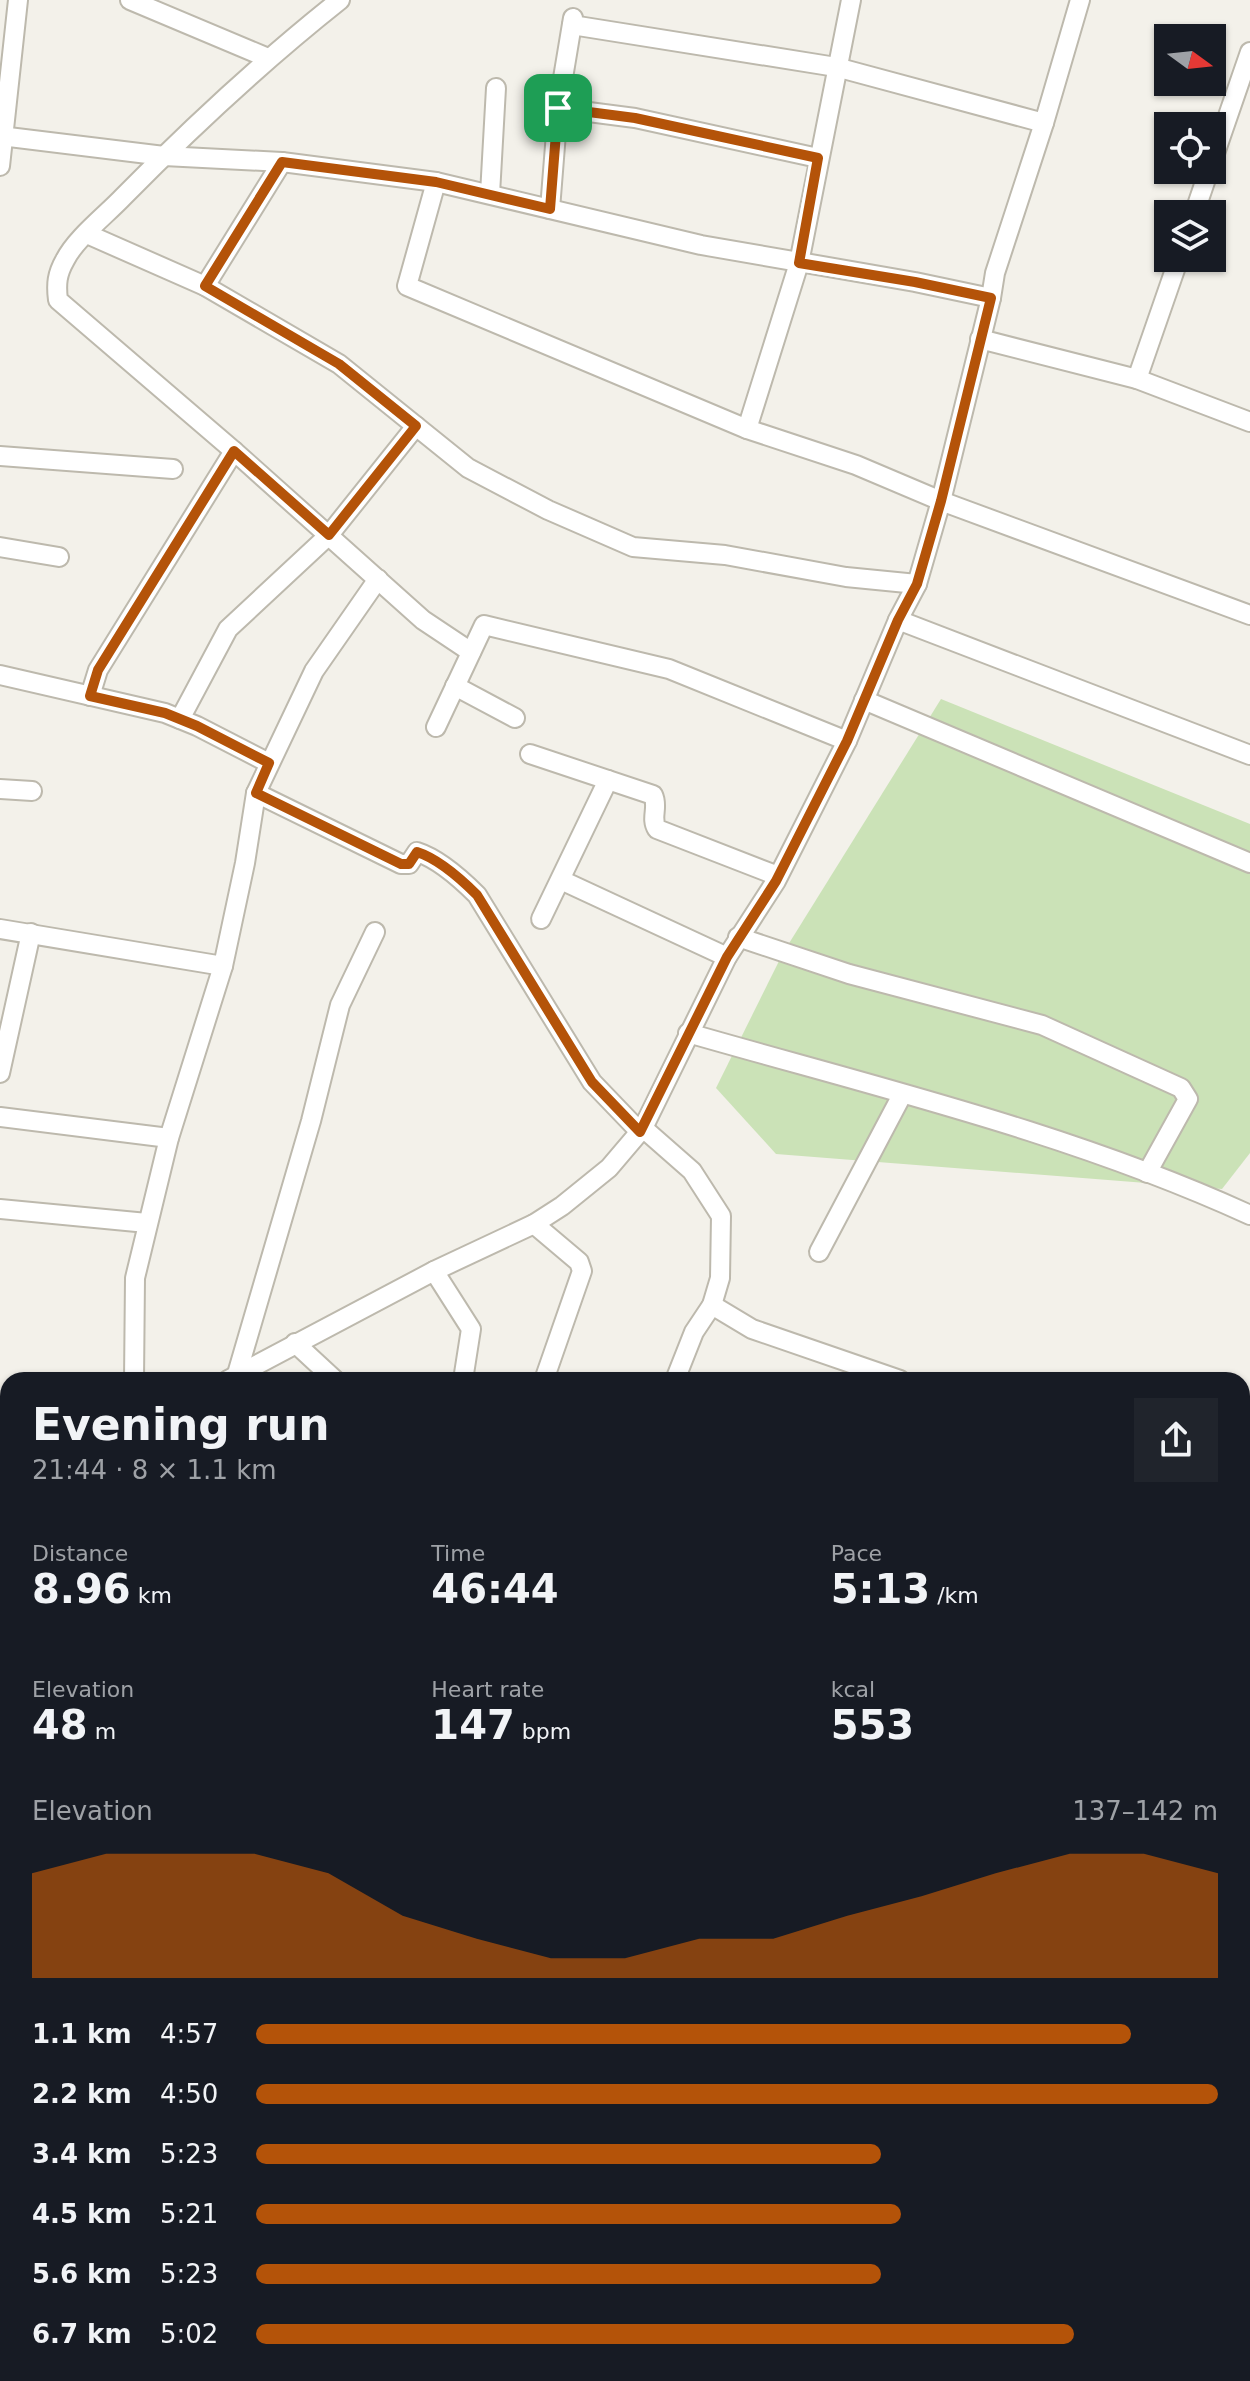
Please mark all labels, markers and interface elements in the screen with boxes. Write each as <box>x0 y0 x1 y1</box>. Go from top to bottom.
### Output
north arrow <box>1154 24 1226 96</box>
map controls <box>1154 24 1226 272</box>
pin <box>524 74 592 142</box>
icon: arrive <box>536 86 580 130</box>
button: locate <box>1154 112 1226 184</box>
button: layers <box>1154 200 1226 272</box>
button: share <box>1134 1398 1218 1482</box>
text: Evening run <box>32 1399 329 1450</box>
text: 21:44 · 8 × 1.1 km <box>32 1455 277 1485</box>
text: Distance <box>32 1541 128 1566</box>
text: Time <box>431 1541 485 1566</box>
text: Pace <box>831 1541 882 1566</box>
text: 8.96 <box>32 1566 131 1612</box>
text: 46:44 <box>431 1566 559 1612</box>
text: 5:13 <box>831 1566 930 1612</box>
text: km <box>131 1583 172 1608</box>
text: /km <box>930 1583 979 1608</box>
text: Elevation <box>32 1677 134 1702</box>
text: Heart rate <box>431 1677 544 1702</box>
text: kcal <box>831 1677 875 1702</box>
text: 48 <box>32 1702 88 1748</box>
text: 147 <box>431 1702 515 1748</box>
text: 553 <box>831 1702 914 1748</box>
text: m <box>88 1719 116 1744</box>
text: bpm <box>515 1719 571 1744</box>
text: Elevation <box>32 1796 153 1826</box>
text: 137–142 m <box>1072 1796 1218 1826</box>
text: 1.1 km <box>32 2019 132 2049</box>
text: 4:57 <box>160 2019 218 2049</box>
text: 2.2 km <box>32 2079 132 2109</box>
text: 4:50 <box>160 2079 218 2109</box>
text: 3.4 km <box>32 2139 132 2169</box>
text: 5:23 <box>160 2139 218 2169</box>
text: 4.5 km <box>32 2199 132 2229</box>
text: 5:21 <box>160 2199 218 2229</box>
text: 5.6 km <box>32 2259 132 2289</box>
text: 5:23 <box>160 2259 218 2289</box>
text: 6.7 km <box>32 2319 132 2349</box>
text: 5:02 <box>160 2319 218 2349</box>

